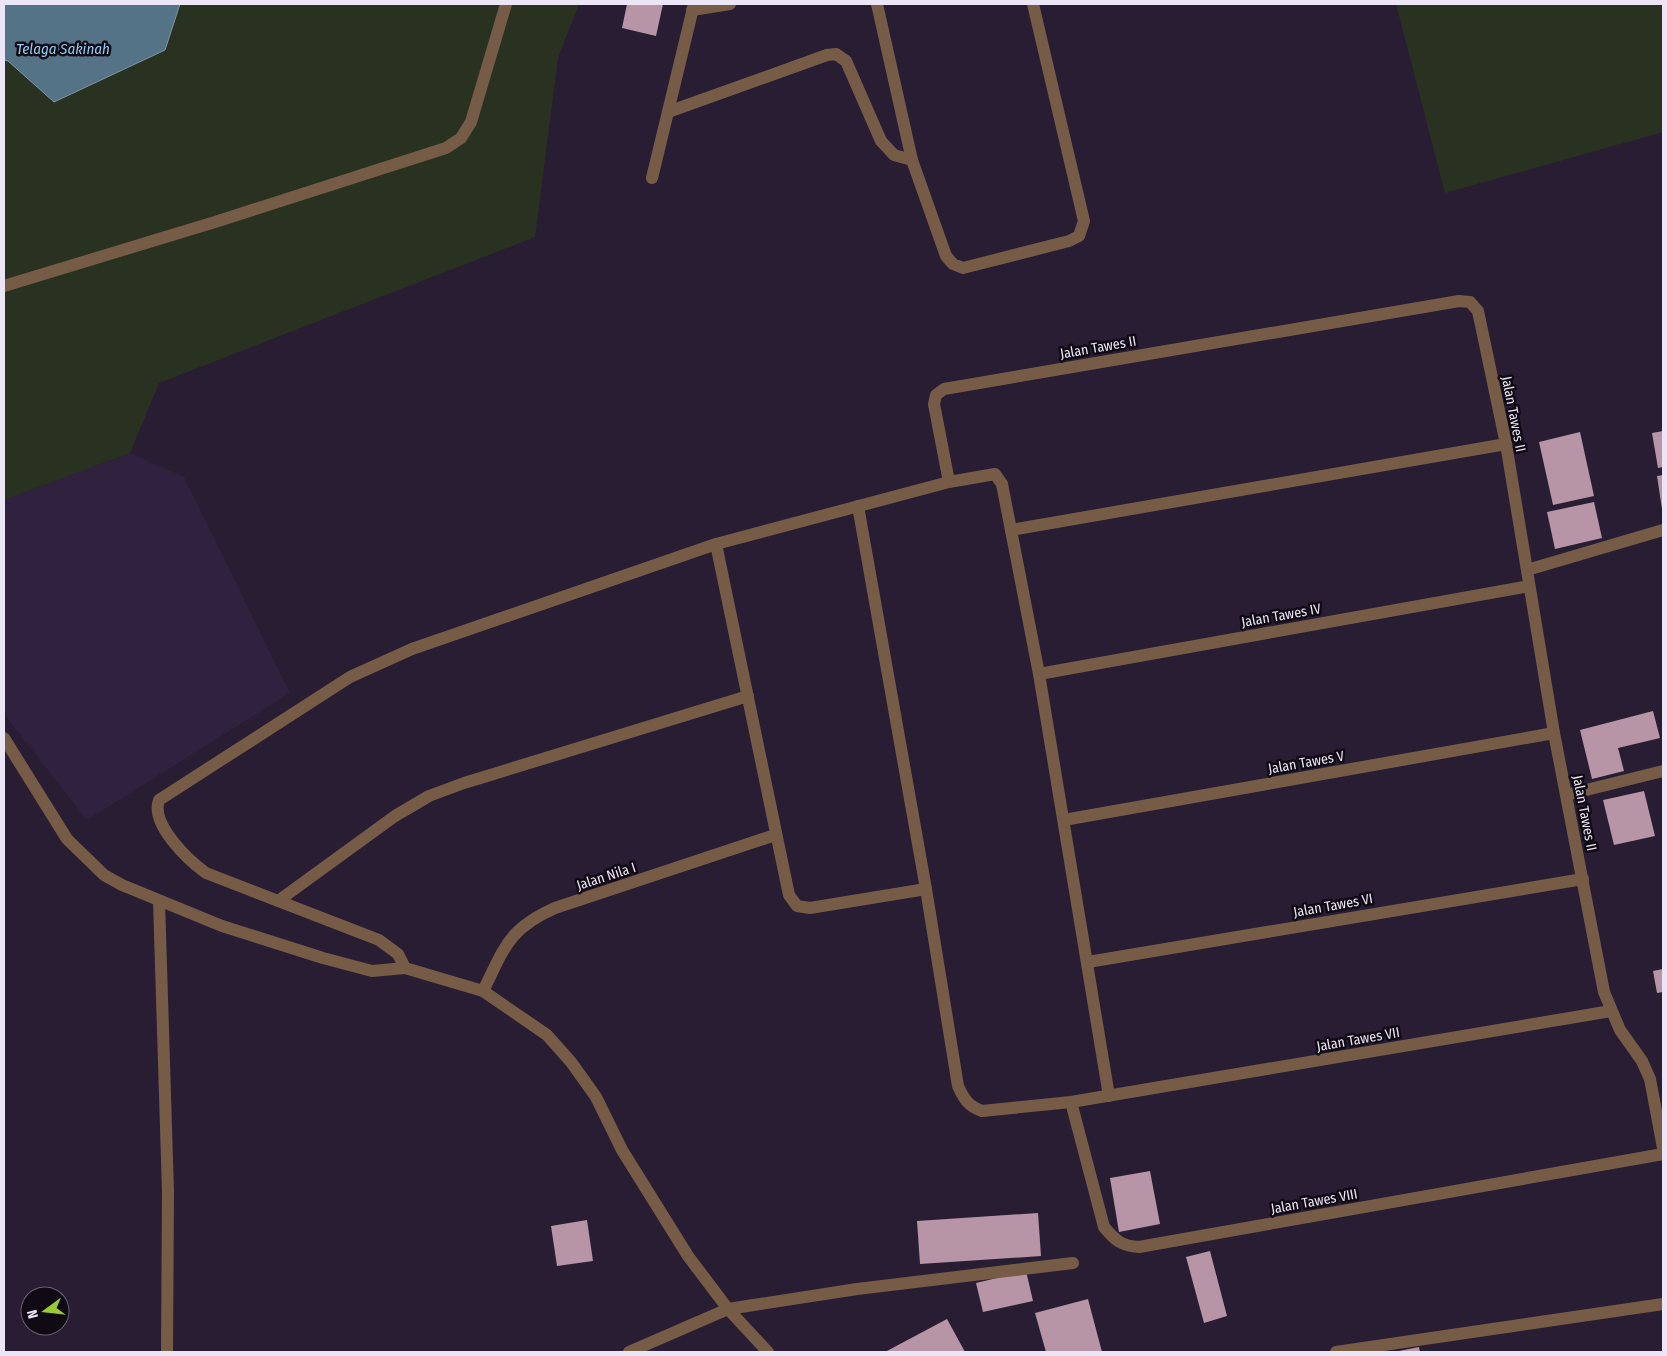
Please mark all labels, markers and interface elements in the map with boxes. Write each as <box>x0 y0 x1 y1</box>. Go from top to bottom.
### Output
water label: Telaga Sakinah <box>16 40 110 58</box>
street label: Jalan Tawes II <box>1059 332 1137 363</box>
street label: Jalan Tawes II <box>1498 375 1529 453</box>
street label: Jalan Tawes IV <box>1240 600 1323 631</box>
street label: Jalan Tawes V <box>1267 747 1346 778</box>
street label: Jalan Tawes II <box>1569 774 1600 852</box>
street label: Jalan Nila I <box>574 859 638 894</box>
street label: Jalan Tawes VI <box>1292 890 1374 921</box>
street label: Jalan Tawes VII <box>1315 1024 1401 1055</box>
street label: Jalan Tawes VIII <box>1269 1186 1359 1217</box>
north arrow <box>20 1286 70 1336</box>
text: N <box>24 1308 42 1320</box>

